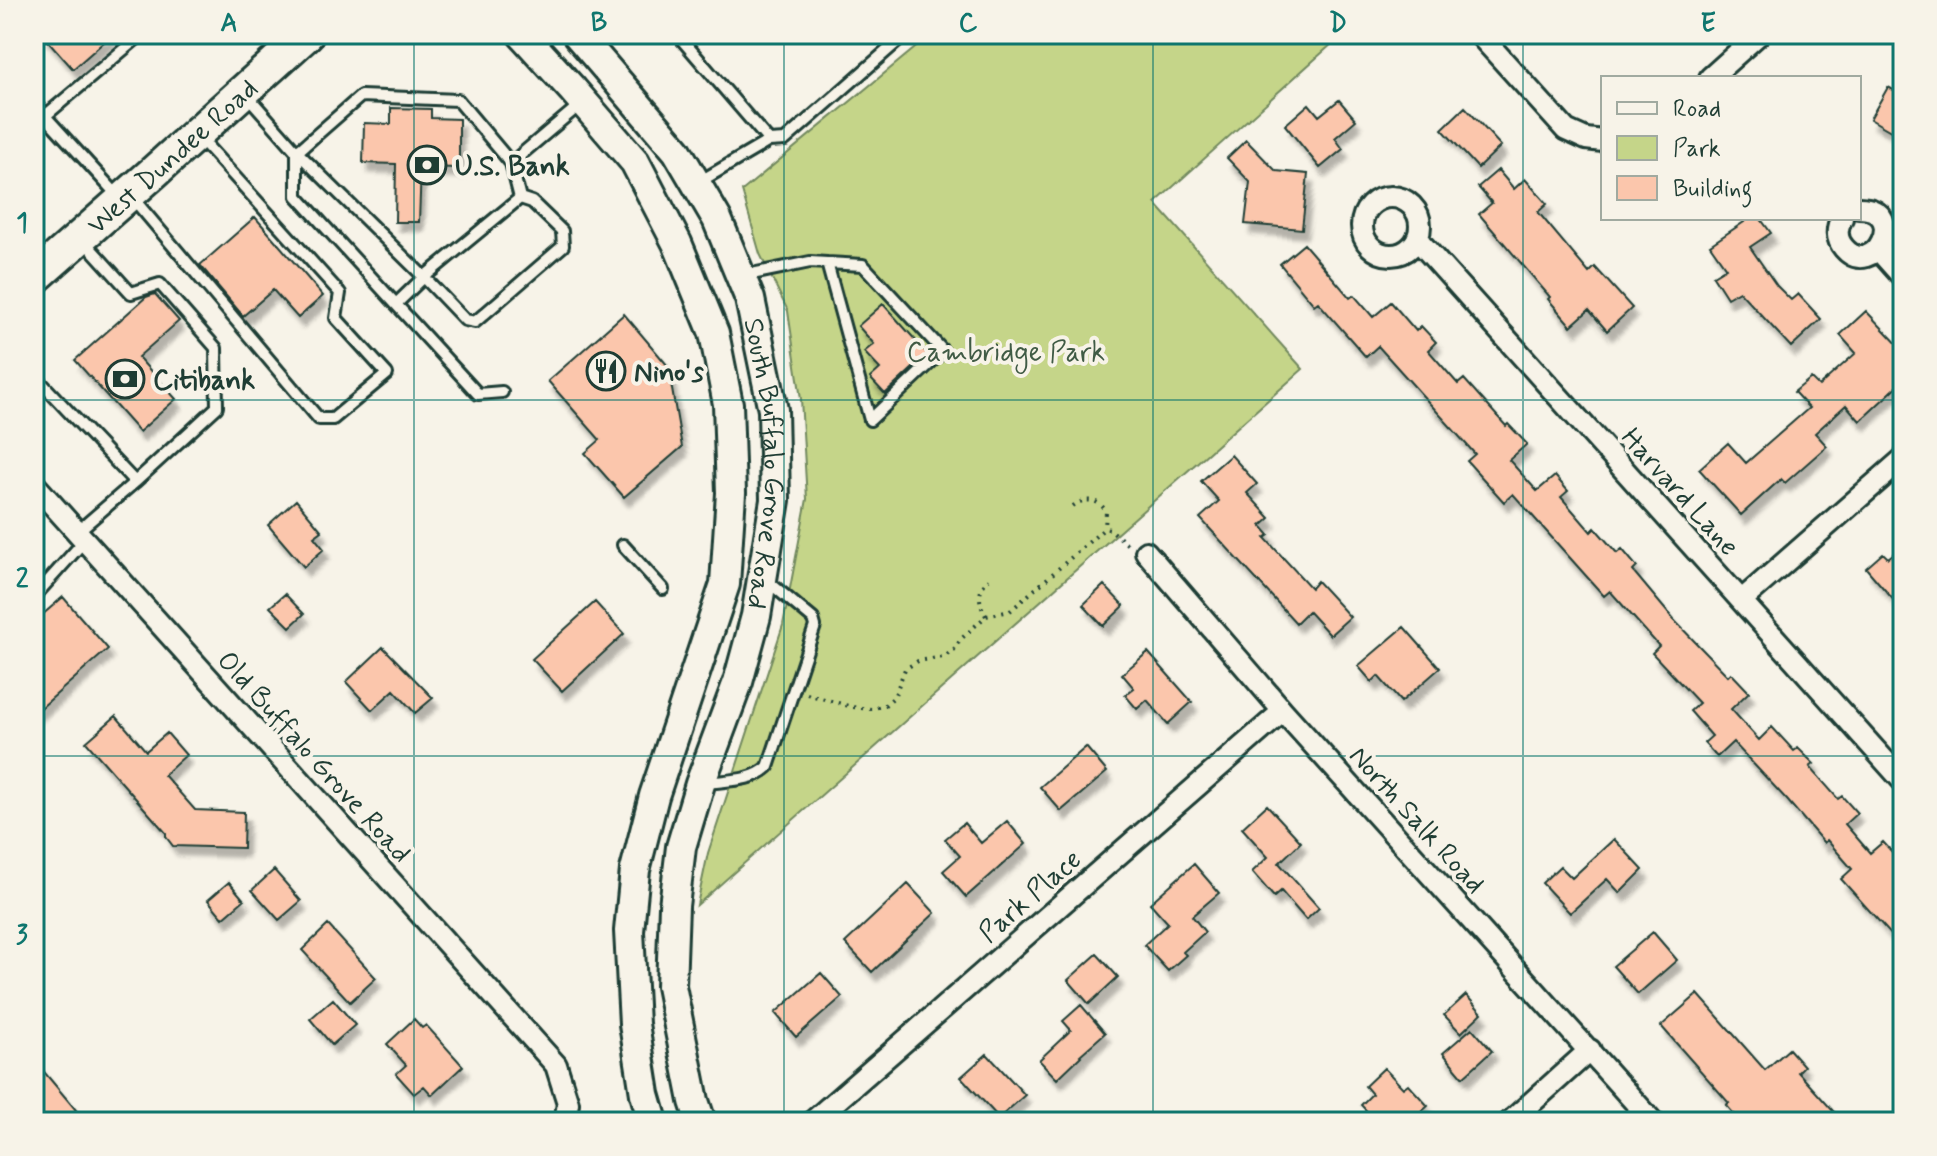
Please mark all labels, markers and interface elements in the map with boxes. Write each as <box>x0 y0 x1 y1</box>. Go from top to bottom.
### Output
text: A <box>220 7 238 41</box>
text: B <box>591 7 607 41</box>
text: C <box>959 7 978 41</box>
text: D <box>1329 7 1347 41</box>
text: E <box>1700 7 1716 41</box>
street label: West Dundee Road <box>80 71 266 244</box>
legend <box>1601 76 1861 220</box>
text: Road <box>1673 94 1721 125</box>
text: Park <box>1673 134 1721 165</box>
bank icon: U.S. Bank <box>406 144 448 186</box>
place label: U.S. Bank <box>455 149 570 186</box>
text: Building <box>1673 174 1753 208</box>
text: 1 <box>16 207 28 241</box>
street label: South Buffalo Grove Road <box>733 315 791 612</box>
park label: Cambridge Park <box>907 335 1105 374</box>
restaurant icon: Nino's <box>585 350 627 392</box>
place label: Nino's <box>634 355 704 392</box>
bank icon: Citibank <box>104 358 146 400</box>
place label: Citibank <box>153 363 255 400</box>
street label: Harvard Lane <box>1612 421 1747 565</box>
text: 2 <box>16 563 29 597</box>
street label: Old Buffalo Grove Road <box>208 644 418 872</box>
street label: North Salk Road <box>1340 739 1492 902</box>
street label: Park Place <box>971 842 1090 952</box>
text: 3 <box>16 919 28 953</box>

